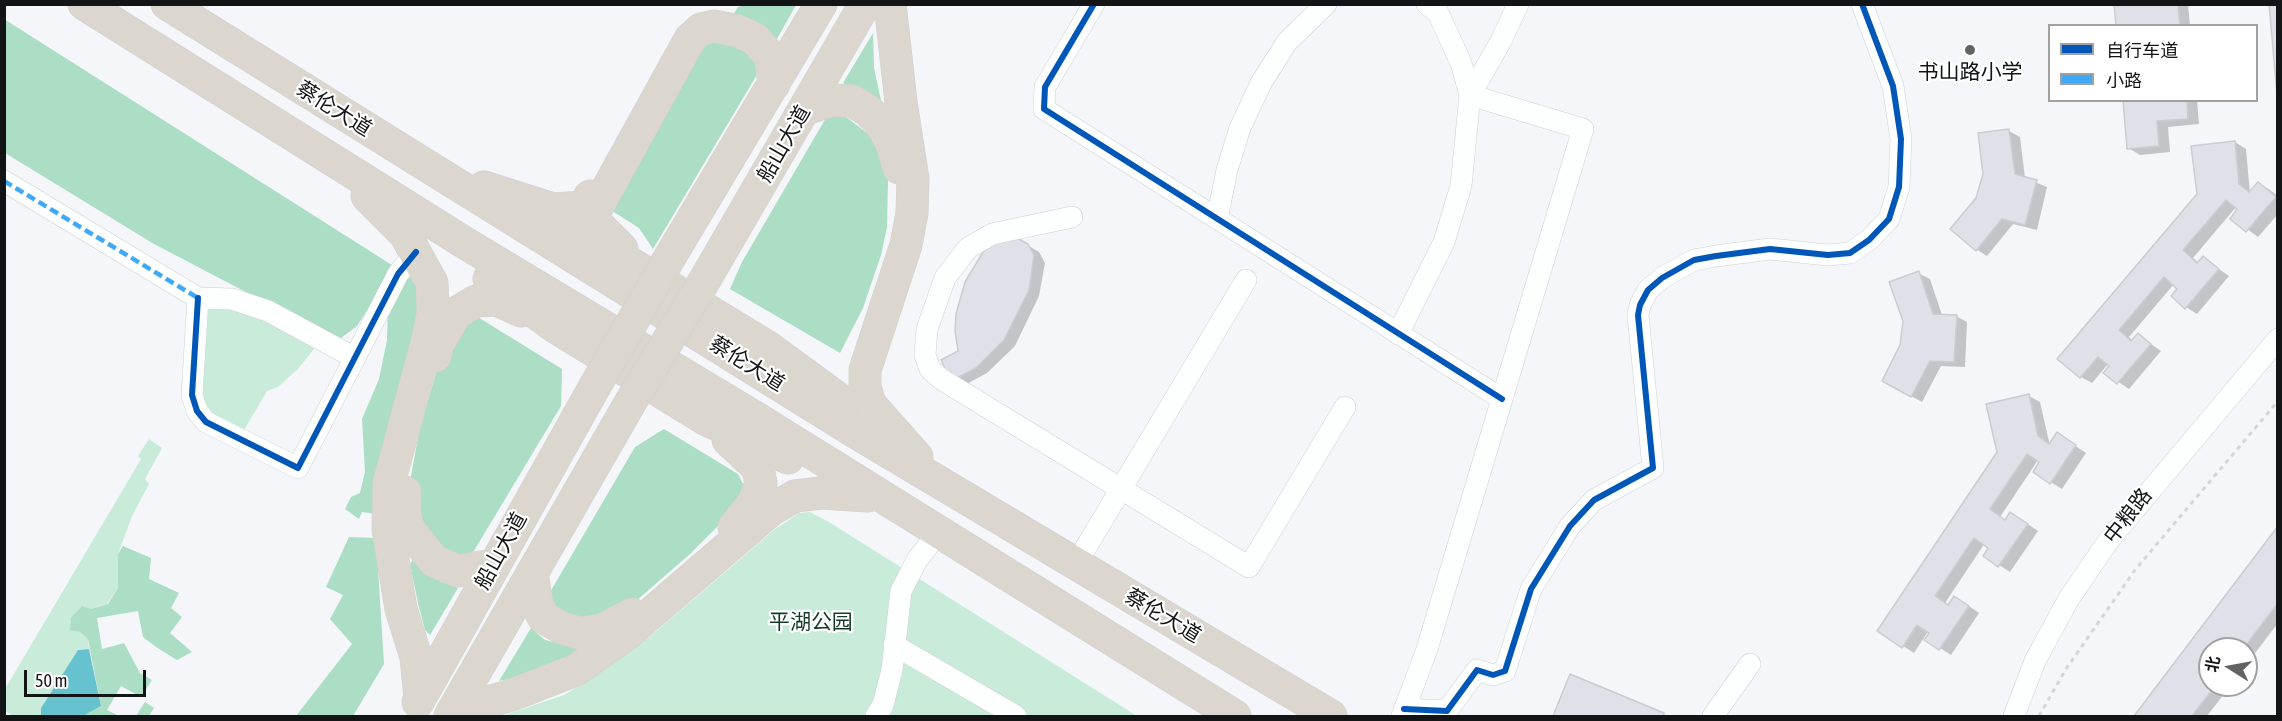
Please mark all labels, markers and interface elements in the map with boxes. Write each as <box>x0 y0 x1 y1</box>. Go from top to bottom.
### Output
legend <box>2048 24 2258 102</box>
text: 自行车道 <box>2106 40 2178 61</box>
marker: 书山路小学 <box>1963 43 1977 57</box>
place label: 书山路小学 <box>1918 59 2022 85</box>
text: 小路 <box>2106 70 2142 91</box>
street label: 蔡伦大道 <box>292 76 376 142</box>
street label: 船山大道 <box>752 101 816 187</box>
street label: 蔡伦大道 <box>705 331 789 397</box>
street label: 中粮路 <box>2099 483 2157 549</box>
street label: 船山大道 <box>470 508 532 594</box>
street label: 蔡伦大道 <box>1121 584 1205 648</box>
park label: 平湖公园 <box>769 609 853 635</box>
north arrow <box>2198 637 2258 697</box>
text: 北 <box>2202 654 2223 674</box>
scale bar <box>27 658 148 696</box>
text: 50 m <box>35 670 67 691</box>

